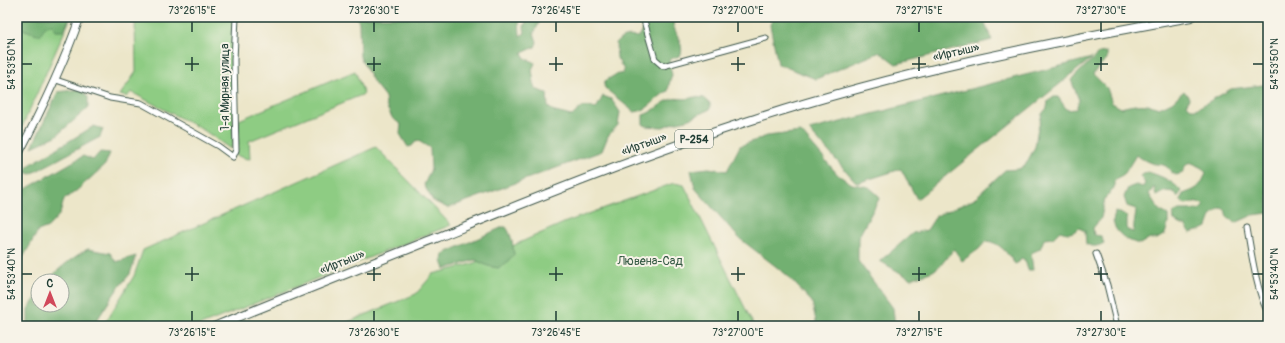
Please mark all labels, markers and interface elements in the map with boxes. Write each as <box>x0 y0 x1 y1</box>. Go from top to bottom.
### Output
text: 73°26'15"E <box>168 5 216 17</box>
text: 73°26'30"E <box>349 5 399 17</box>
text: 73°26'45"E <box>531 5 581 17</box>
text: 73°27'00"E <box>712 5 764 17</box>
text: 73°27'15"E <box>896 5 942 17</box>
text: 73°27'30"E <box>1076 5 1126 17</box>
text: 54°53'50"N <box>6 38 18 90</box>
text: 54°53'50"N <box>1269 38 1281 90</box>
street label: «Иртыш» <box>931 40 981 65</box>
street label: 1-я Мирная улица <box>218 43 233 131</box>
street label: «Иртыш» <box>619 129 669 160</box>
road number: Р-254 <box>675 130 713 148</box>
street label: «Иртыш» <box>318 247 367 278</box>
text: 54°53'40"N <box>6 248 18 300</box>
text: 54°53'40"N <box>1269 248 1281 300</box>
park label: Лювена-Сад <box>616 254 683 269</box>
north arrow <box>30 273 70 313</box>
text: С <box>47 277 54 290</box>
text: 73°26'15"E <box>168 327 216 339</box>
text: 73°26'30"E <box>349 327 399 339</box>
text: 73°26'45"E <box>531 327 581 339</box>
text: 73°27'00"E <box>712 327 764 339</box>
text: 73°27'15"E <box>896 327 942 339</box>
text: 73°27'30"E <box>1076 327 1126 339</box>

